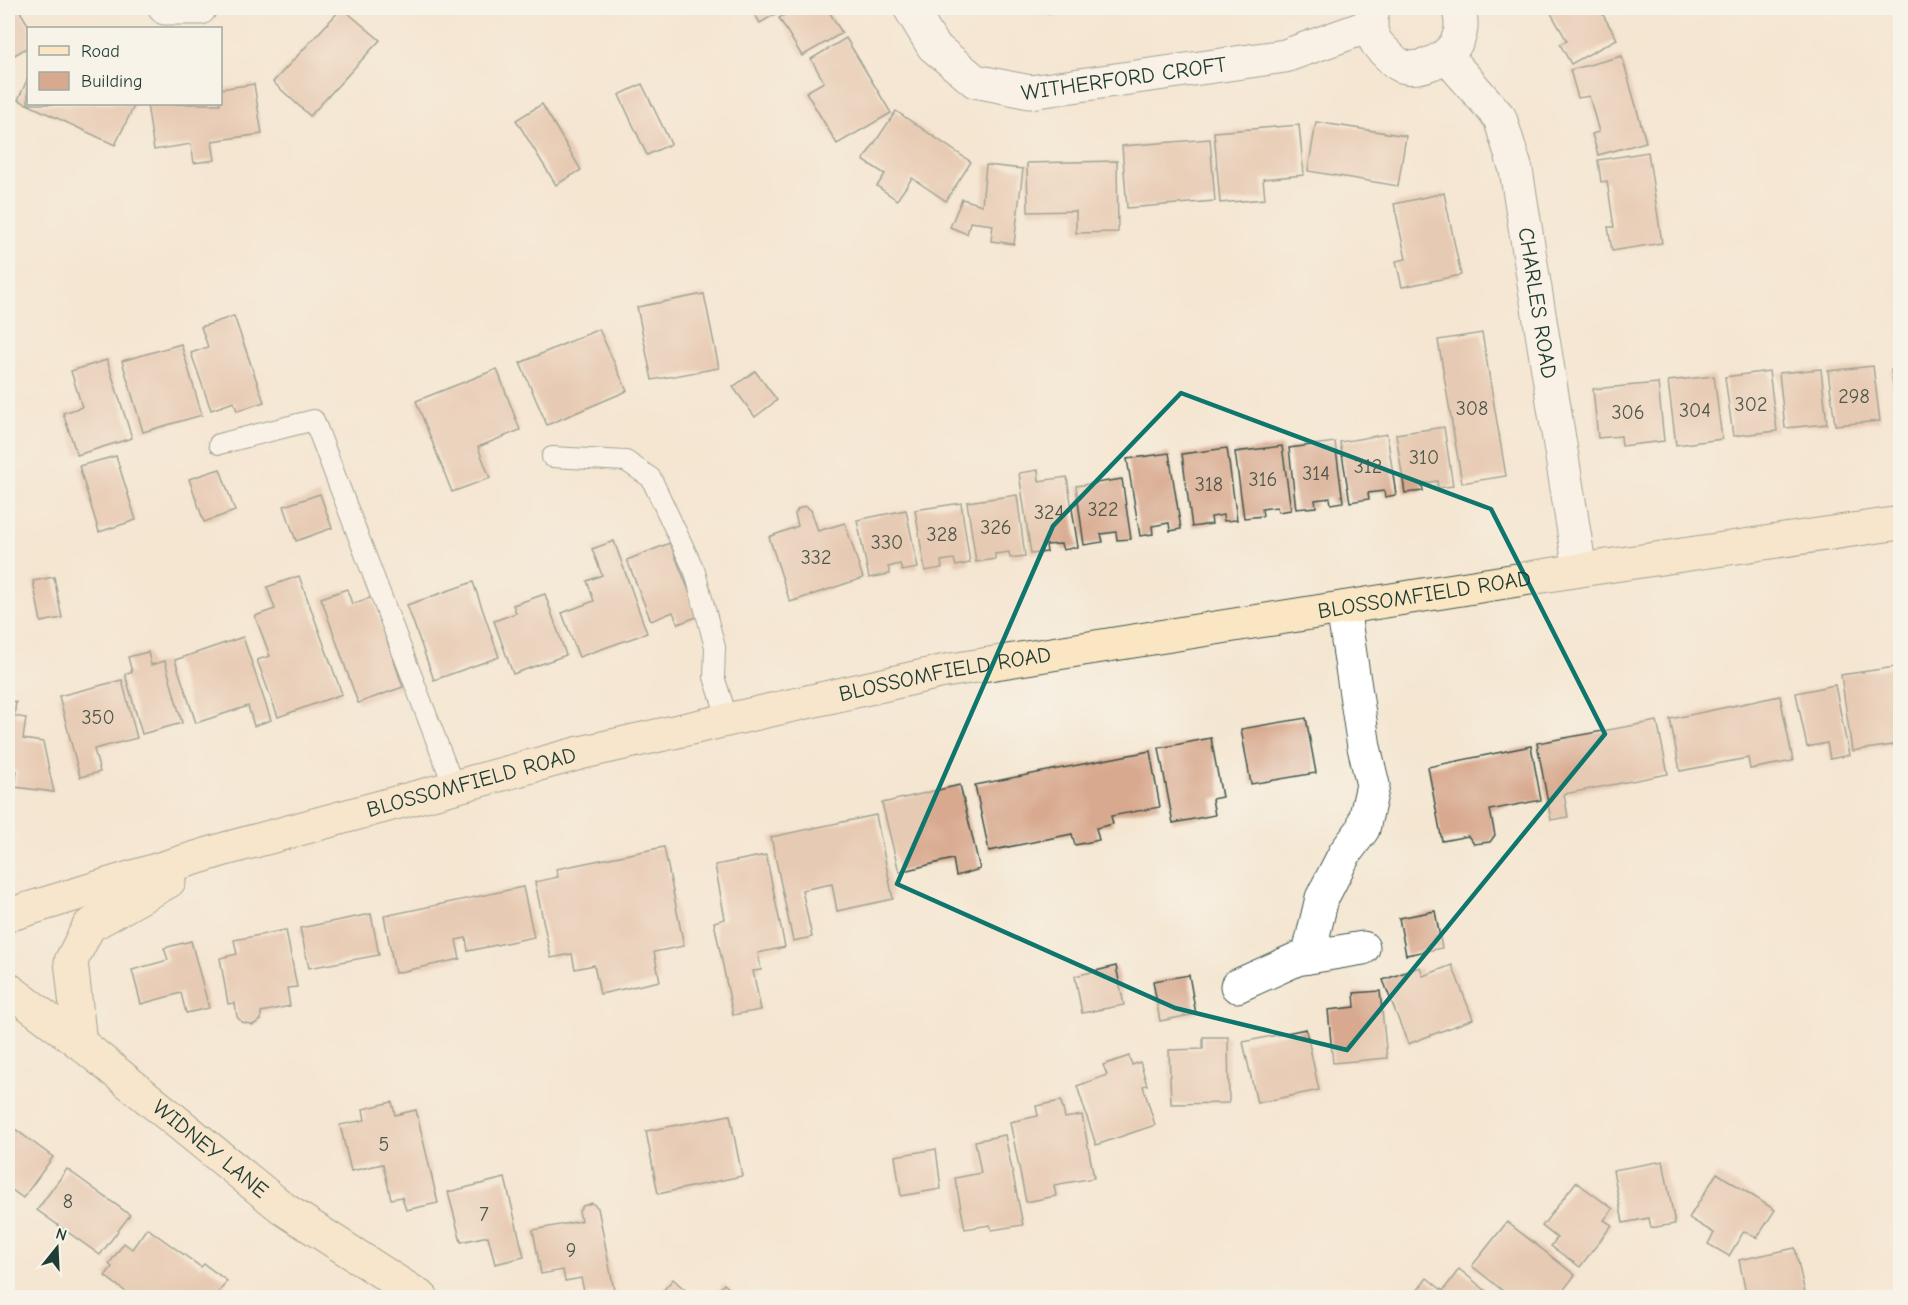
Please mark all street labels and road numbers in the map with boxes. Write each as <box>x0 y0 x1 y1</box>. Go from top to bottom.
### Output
street label: WITHERFORD CROFT <box>1020 51 1229 106</box>
street label: CHARLES ROAD <box>1512 225 1562 381</box>
street label: BLOSSOMFIELD ROAD <box>1316 565 1533 625</box>
street label: BLOSSOMFIELD ROAD <box>836 641 1053 707</box>
street label: BLOSSOMFIELD ROAD <box>364 742 579 823</box>
street label: WIDNEY LANE <box>147 1094 273 1204</box>

